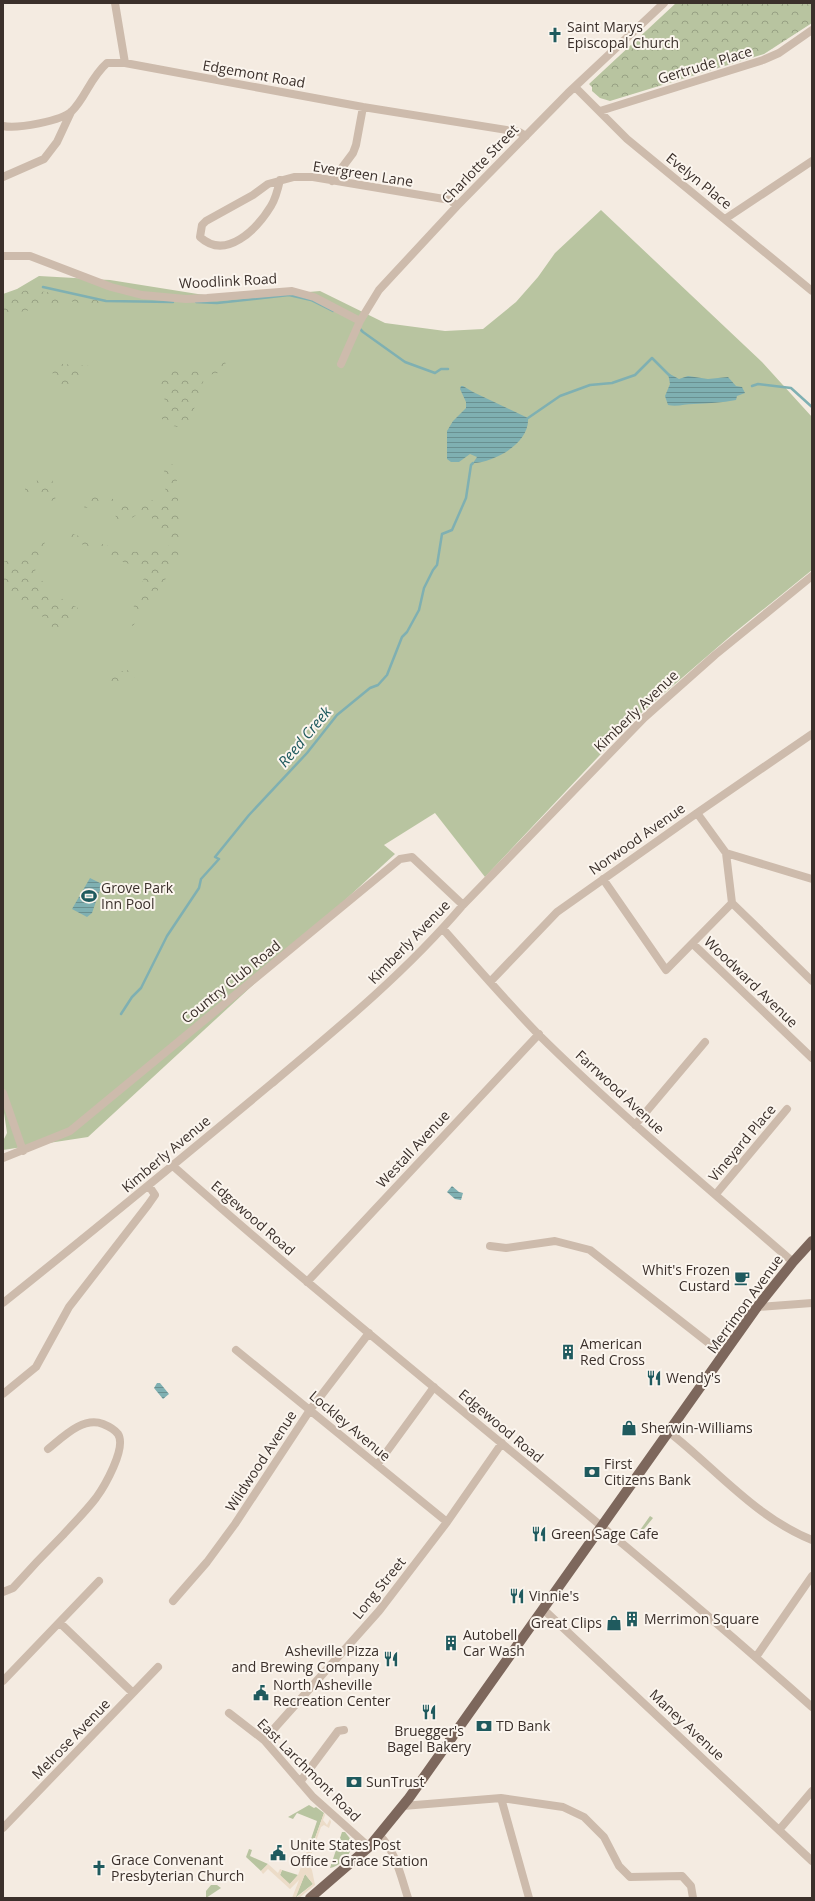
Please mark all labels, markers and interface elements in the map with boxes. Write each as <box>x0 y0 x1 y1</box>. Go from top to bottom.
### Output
place label: Saint Marys Episcopal Church <box>567 17 679 52</box>
church icon: Saint Marys Episcopal Church <box>546 26 564 44</box>
street label: Gertrude Place <box>655 41 754 88</box>
street label: Edgemont Road <box>201 55 307 92</box>
street label: Charlotte Street <box>437 120 522 207</box>
street label: Evelyn Place <box>662 148 736 213</box>
street label: Evergreen Lane <box>312 156 415 191</box>
street label: Woodlink Road <box>178 268 278 293</box>
street label: Kimberly Avenue <box>589 665 682 756</box>
water label: Reed Creek <box>273 701 336 771</box>
street label: Norwood Avenue <box>585 798 689 879</box>
place label: Grove Park Inn Pool <box>101 878 174 913</box>
sports icon: Grove Park Inn Pool <box>80 887 98 905</box>
street label: Kimberly Avenue <box>364 895 454 988</box>
street label: Woodward Avenue <box>700 932 803 1032</box>
street label: Country Club Road <box>177 936 284 1027</box>
street label: Farrwood Avenue <box>572 1045 669 1138</box>
street label: Vineyard Place <box>704 1100 780 1185</box>
street label: Westall Avenue <box>372 1106 454 1192</box>
street label: Kimberly Avenue <box>117 1111 214 1196</box>
street label: Edgewood Road <box>207 1176 299 1259</box>
street label: Merrimon Avenue <box>702 1250 787 1357</box>
place label: Whit's Frozen Custard <box>642 1260 730 1295</box>
cafe icon: Whit's Frozen Custard <box>733 1269 751 1287</box>
place label: American Red Cross <box>580 1334 645 1369</box>
building icon: American Red Cross <box>559 1343 577 1361</box>
place label: Wendy's <box>666 1368 721 1387</box>
restaurant icon: Wendy's <box>645 1369 663 1387</box>
street label: Edgewood Road <box>455 1385 548 1467</box>
street label: Lockley Avenue <box>306 1386 395 1465</box>
street label: Wildwood Avenue <box>221 1406 301 1515</box>
place label: Sherwin-Williams <box>641 1418 753 1437</box>
shop icon: Sherwin-Williams <box>620 1419 638 1437</box>
place label: First Citizens Bank <box>604 1454 692 1489</box>
bank icon: First Citizens Bank <box>583 1463 601 1481</box>
place label: Green Sage Cafe <box>551 1524 659 1543</box>
restaurant icon: Green Sage Cafe <box>530 1525 548 1543</box>
street label: Long Street <box>348 1553 409 1623</box>
place label: Vinnie's <box>529 1586 580 1605</box>
restaurant icon: Vinnie's <box>508 1587 526 1605</box>
place label: Merrimon Square <box>644 1609 759 1628</box>
building icon: Merrimon Square <box>623 1610 641 1628</box>
place label: Great Clips <box>531 1613 602 1632</box>
shop icon: Great Clips <box>605 1614 623 1632</box>
place label: Autobell Car Wash <box>463 1625 525 1660</box>
building icon: Autobell Car Wash <box>442 1634 460 1652</box>
place label: Asheville Pizza and Brewing Company <box>231 1641 380 1676</box>
restaurant icon: Asheville Pizza and Brewing Company <box>382 1650 400 1668</box>
place label: North Asheville Recreation Center <box>273 1675 391 1710</box>
public building icon: North Asheville Recreation Center <box>252 1684 270 1702</box>
street label: Maney Avenue <box>646 1685 729 1764</box>
street label: Melrose Avenue <box>27 1694 114 1783</box>
restaurant icon: Bruegger's Bagel Bakery <box>420 1703 438 1721</box>
street label: East Larchmont Road <box>254 1714 365 1825</box>
place label: TD Bank <box>496 1716 551 1735</box>
bank icon: TD Bank <box>475 1717 493 1735</box>
place label: Bruegger's Bagel Bakery <box>387 1721 472 1756</box>
place label: SunTrust <box>366 1772 425 1791</box>
bank icon: SunTrust <box>345 1773 363 1791</box>
place label: Unite States Post Office - Grace Station <box>290 1835 428 1870</box>
public building icon: Unite States Post Office - Grace Station <box>269 1844 287 1862</box>
place label: Grace Convenant Presbyterian Church <box>111 1850 244 1885</box>
church icon: Grace Convenant Presbyterian Church <box>90 1859 108 1877</box>

